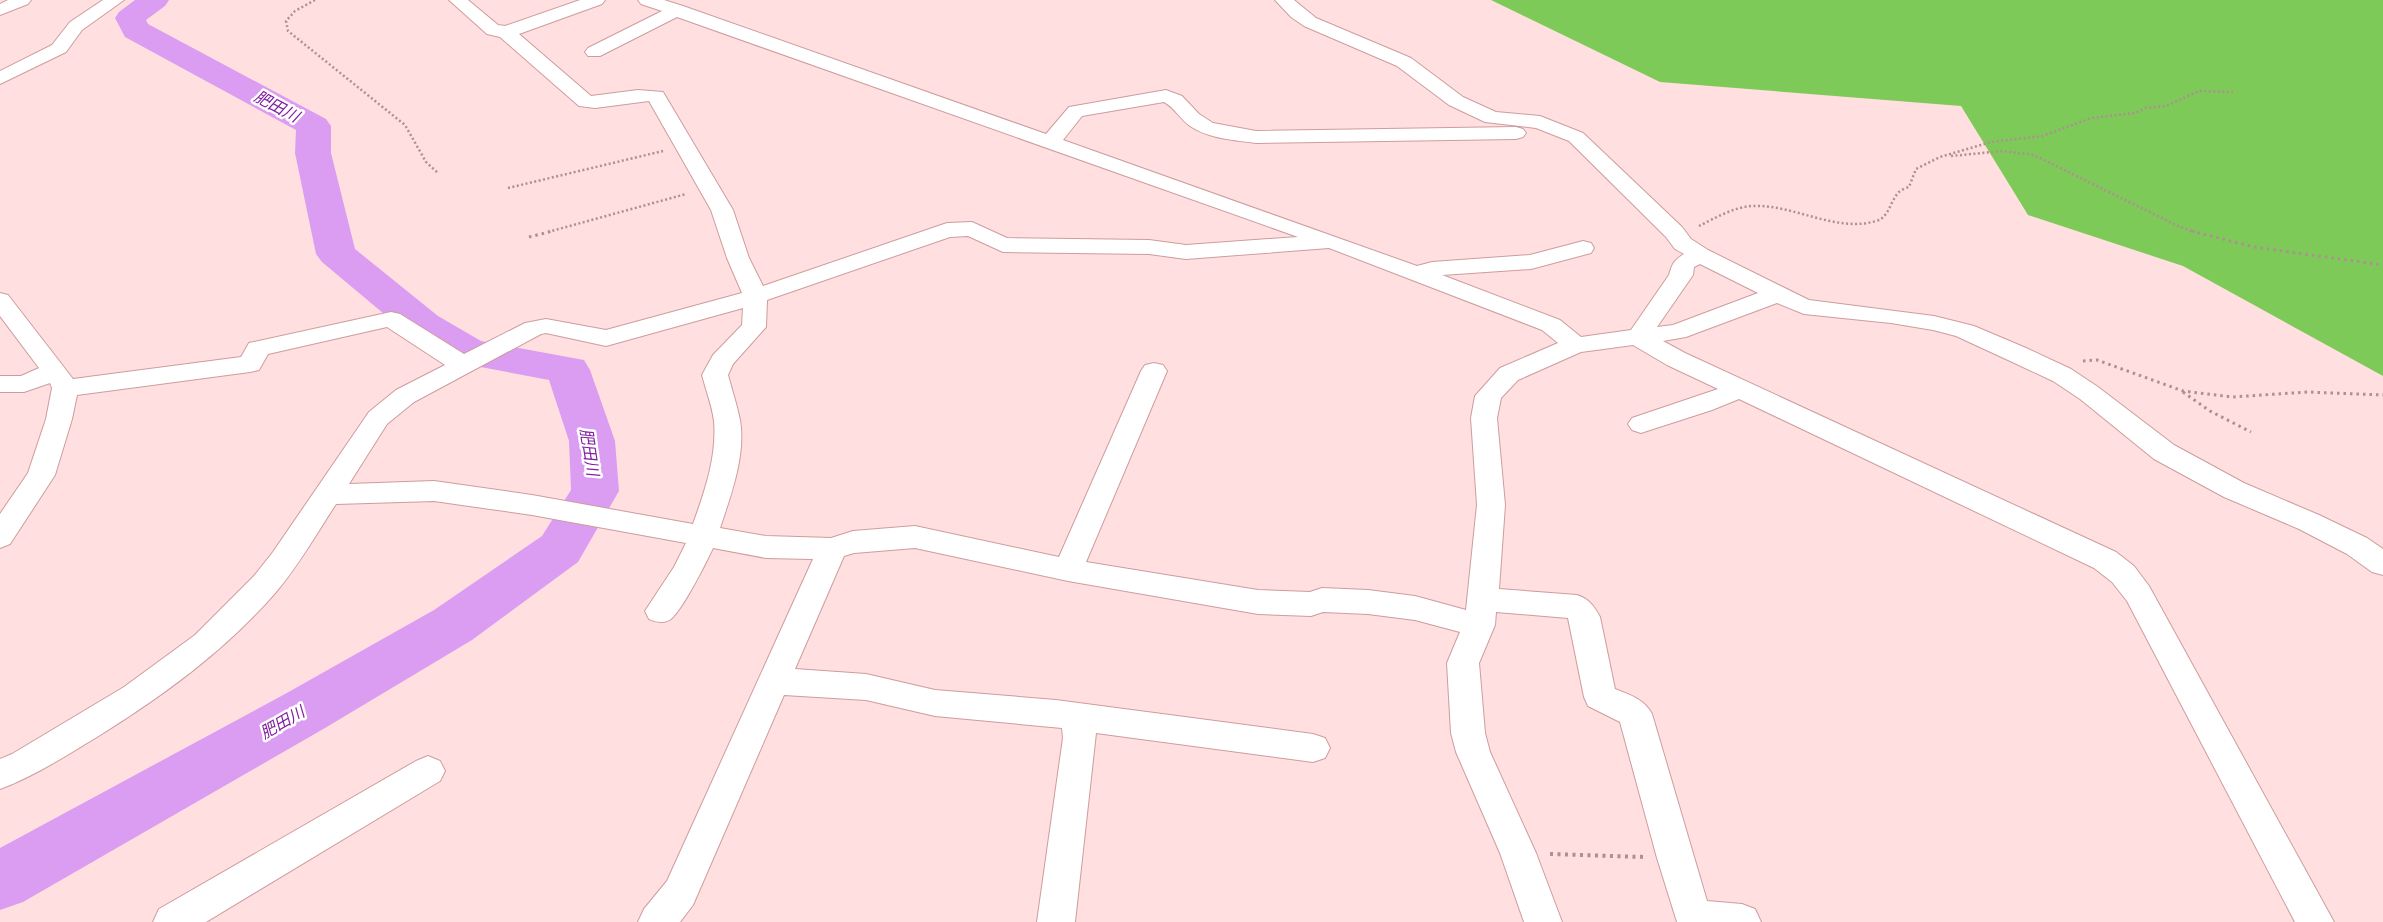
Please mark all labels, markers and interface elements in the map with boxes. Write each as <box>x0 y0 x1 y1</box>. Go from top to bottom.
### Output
water label: 肥田川 <box>251 87 304 127</box>
water label: 肥田川 <box>576 427 603 479</box>
water label: 肥田川 <box>257 701 310 743</box>

